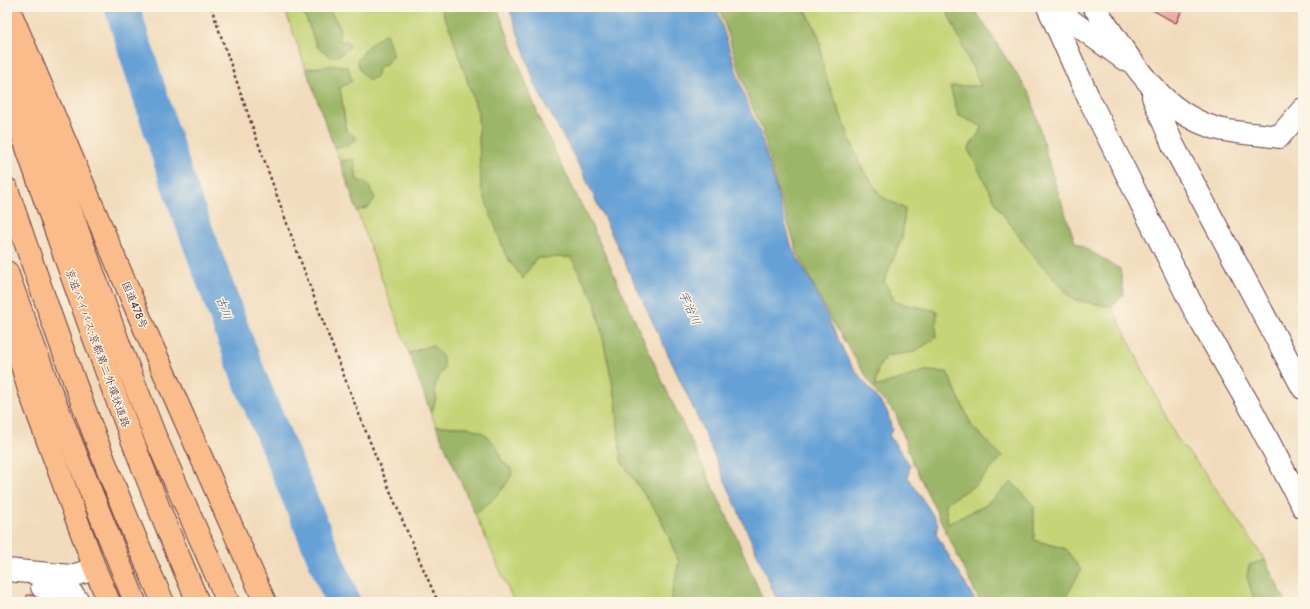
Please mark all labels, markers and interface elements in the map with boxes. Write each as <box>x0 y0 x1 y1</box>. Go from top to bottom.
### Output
street label: 京滋バイパス;京都第二外環状道路 <box>63 267 132 429</box>
street label: 国道478号 <box>119 279 150 331</box>
water label: 宇治川 <box>675 289 704 328</box>
water label: 古川 <box>212 294 235 322</box>

